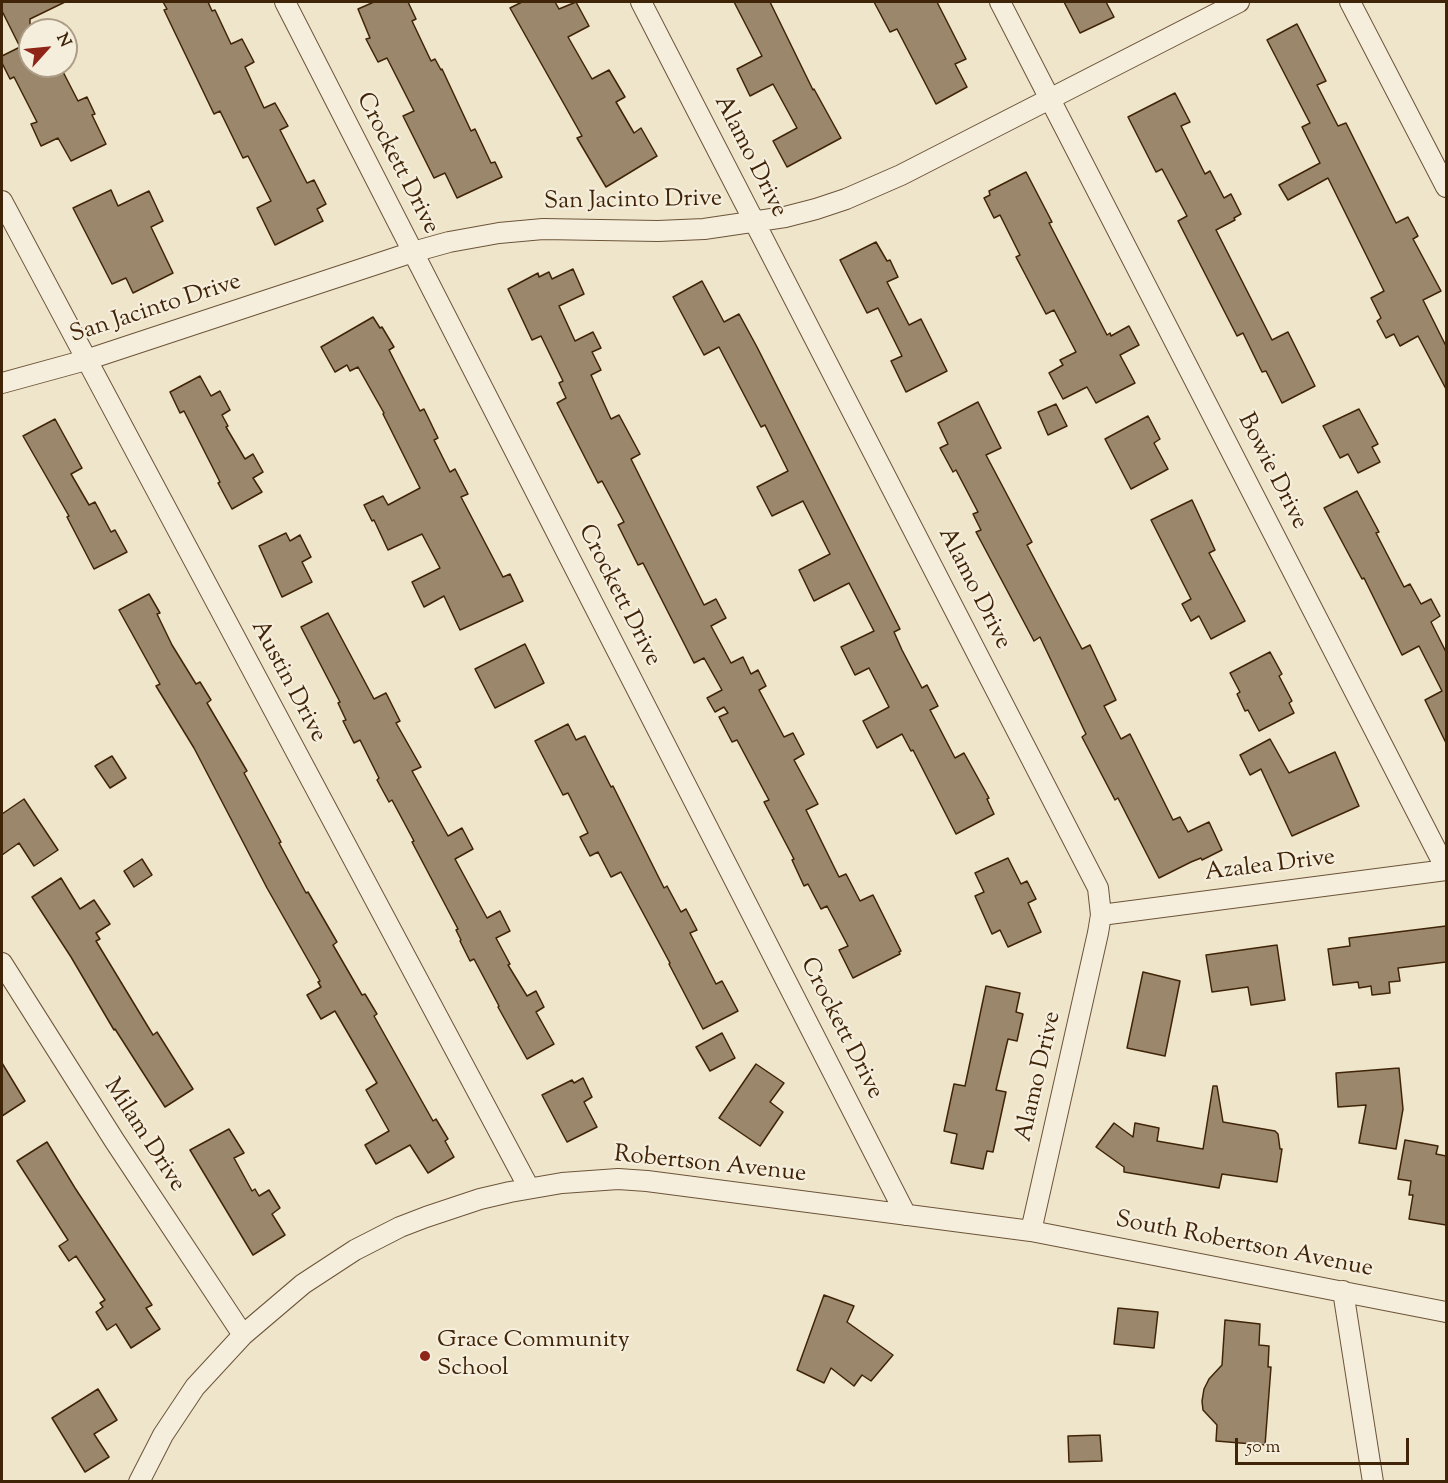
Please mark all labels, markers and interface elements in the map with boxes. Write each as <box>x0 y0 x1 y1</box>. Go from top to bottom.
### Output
north arrow <box>18 18 78 78</box>
text: N <box>50 30 76 51</box>
street label: Crockett Drive <box>348 88 444 240</box>
street label: Alamo Drive <box>706 91 792 223</box>
street label: San Jacinto Drive <box>544 186 722 218</box>
street label: San Jacinto Drive <box>67 269 245 351</box>
street label: Bowie Drive <box>1230 409 1312 535</box>
street label: Crockett Drive <box>570 520 666 672</box>
street label: Alamo Drive <box>930 523 1016 655</box>
street label: Austin Drive <box>243 616 331 748</box>
street label: Azalea Drive <box>1203 845 1337 889</box>
street label: Crockett Drive <box>792 953 888 1105</box>
street label: Alamo Drive <box>1011 1009 1069 1145</box>
street label: Milam Drive <box>96 1074 190 1198</box>
street label: Robertson Avenue <box>613 1142 807 1190</box>
street label: South Robertson Avenue <box>1113 1207 1375 1285</box>
place label: Grace Community School <box>437 1328 630 1384</box>
marker: Grace Community School <box>418 1349 432 1363</box>
scale bar <box>1238 1426 1412 1464</box>
text: 50 m <box>1246 1435 1280 1461</box>

